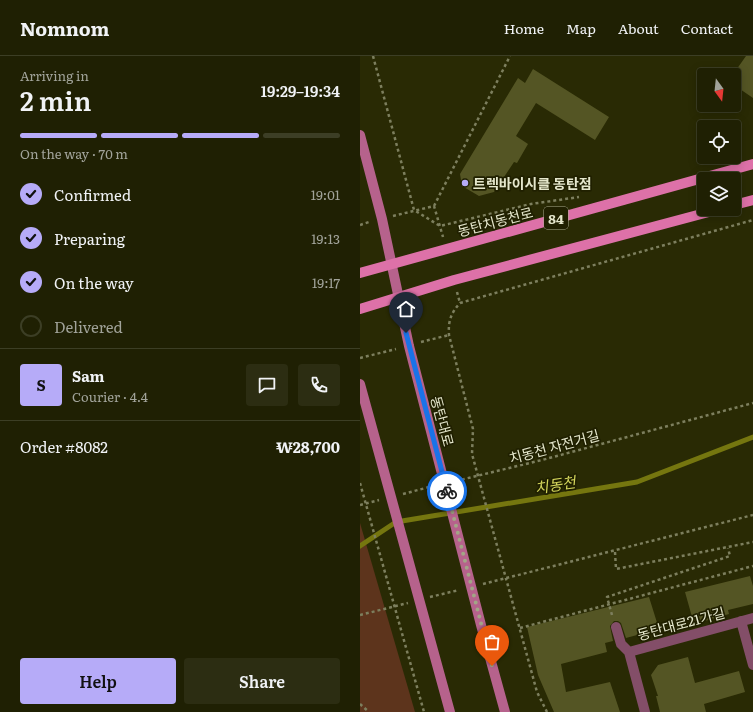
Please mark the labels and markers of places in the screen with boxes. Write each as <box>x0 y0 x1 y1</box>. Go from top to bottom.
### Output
place label: 트렉바이시클 동탄점 <box>473 173 592 193</box>
marker: 트렉바이시클 동탄점 <box>460 178 470 188</box>
pin <box>389 292 423 333</box>
pin <box>475 625 509 666</box>

